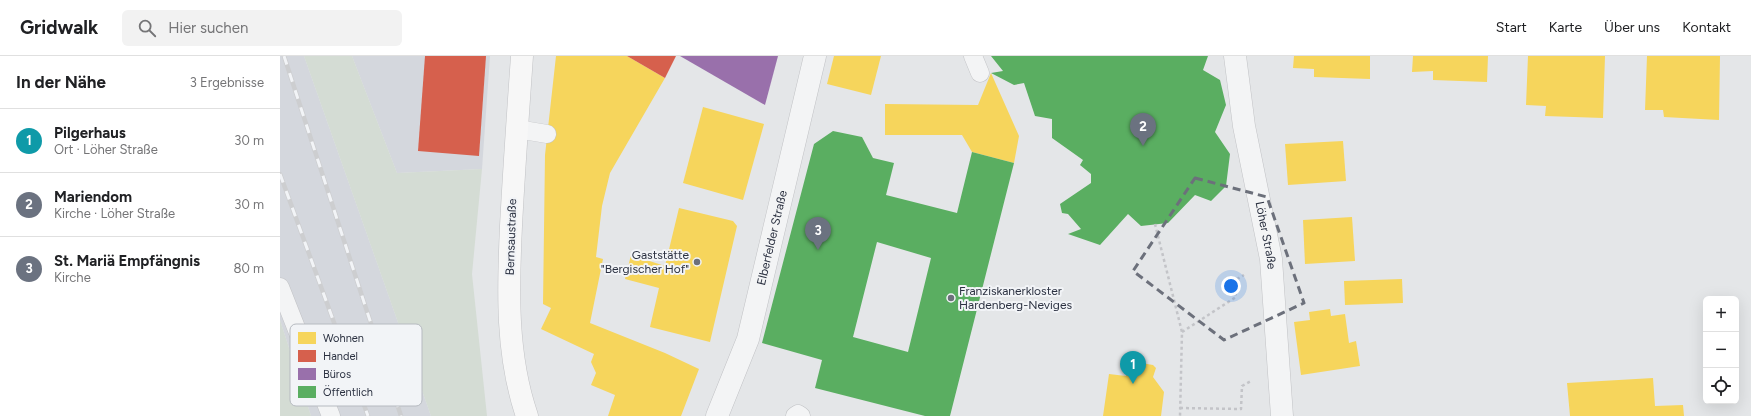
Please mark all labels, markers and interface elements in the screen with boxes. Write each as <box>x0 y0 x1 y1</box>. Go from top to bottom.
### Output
search box <box>122 10 402 46</box>
text: Gridwalk <box>20 16 98 39</box>
icon: search <box>136 17 158 39</box>
text: Hier suchen <box>168 19 248 37</box>
text: Start <box>1496 19 1527 36</box>
text: Karte <box>1549 19 1582 36</box>
text: Über uns <box>1604 19 1660 36</box>
text: Kontakt <box>1682 19 1731 36</box>
text: In der Nähe <box>16 72 106 92</box>
text: 3 Ergebnisse <box>190 75 264 90</box>
pin: 2 <box>1130 113 1156 146</box>
text: Pilgerhaus <box>54 124 126 142</box>
text: 1 <box>26 133 32 148</box>
text: 30 m <box>234 133 264 148</box>
text: Ort · Löher Straße <box>54 142 158 157</box>
text: Mariendom <box>54 188 132 206</box>
street label: Elberfelder Straße <box>754 189 790 287</box>
text: 2 <box>25 197 33 212</box>
text: 30 m <box>234 197 264 212</box>
street label: Bernsaustraße <box>503 198 519 276</box>
street label: Löher Straße <box>1252 200 1279 270</box>
text: Kirche · Löher Straße <box>54 206 175 221</box>
pin: 3 <box>805 217 831 250</box>
place label: Gaststätte "Bergischer Hof" <box>601 248 689 276</box>
text: St. Mariä Empfängnis <box>54 252 200 270</box>
marker: Gaststätte "Bergischer Hof" <box>692 257 702 267</box>
text: 3 <box>25 261 33 276</box>
text: 80 m <box>233 261 264 276</box>
text: Kirche <box>54 270 91 285</box>
your location <box>1221 276 1241 296</box>
place label: Franziskanerkloster Hardenberg-Neviges <box>959 284 1072 312</box>
marker: Franziskanerkloster Hardenberg-Neviges <box>946 293 956 303</box>
map controls <box>1703 296 1739 404</box>
button: + <box>1703 296 1739 332</box>
legend <box>290 324 422 406</box>
text: Wohnen <box>323 332 364 345</box>
button: − <box>1703 332 1739 368</box>
text: Handel <box>323 350 358 363</box>
pin: 1 <box>1120 351 1146 384</box>
text: Büros <box>323 368 351 381</box>
button: locate <box>1703 368 1739 404</box>
text: Öffentlich <box>323 385 373 399</box>

